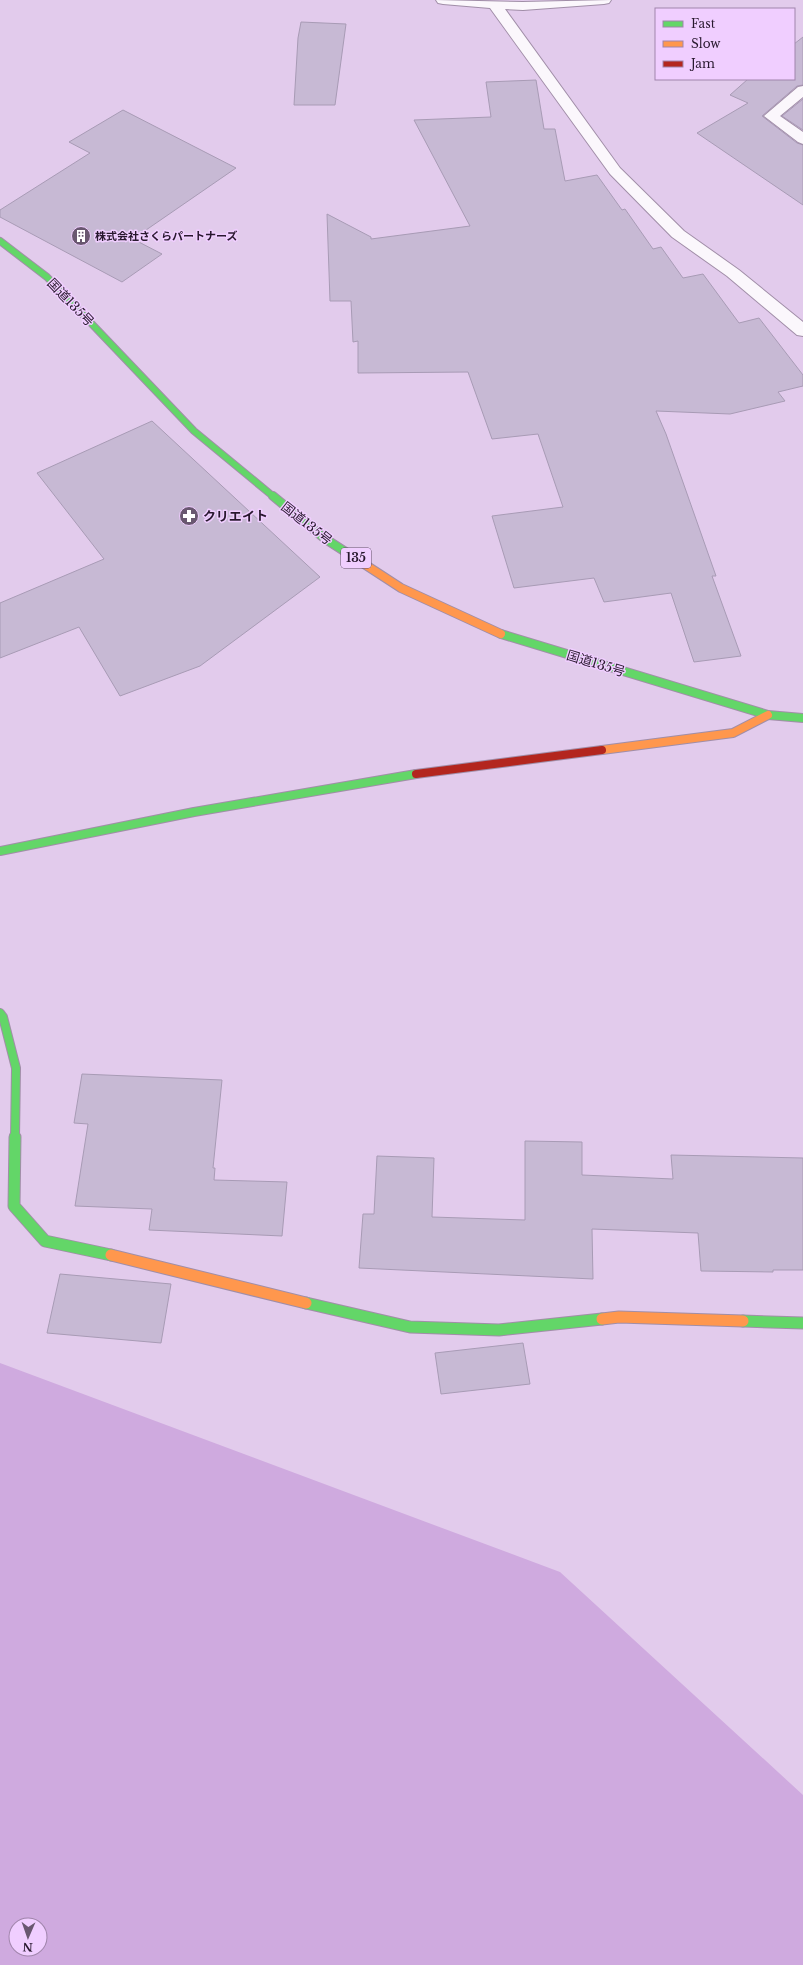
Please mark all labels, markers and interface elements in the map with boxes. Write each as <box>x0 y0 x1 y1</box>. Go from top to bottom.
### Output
legend <box>655 8 795 80</box>
text: Fast <box>691 16 716 31</box>
text: Slow <box>691 36 721 51</box>
text: Jam <box>689 56 715 71</box>
building icon: 株式会社さくらパートナーズ <box>70 225 92 247</box>
place label: 株式会社さくらパートナーズ <box>95 229 237 243</box>
street label: 国道135号 <box>44 275 98 330</box>
street label: 国道135号 <box>278 498 336 549</box>
pharmacy icon: クリエイト <box>178 505 200 527</box>
place label: クリエイト <box>203 508 268 525</box>
road number: 135 <box>341 548 371 568</box>
street label: 国道135号 <box>565 647 627 680</box>
north arrow <box>8 1917 48 1957</box>
text: N <box>22 1940 33 1954</box>

